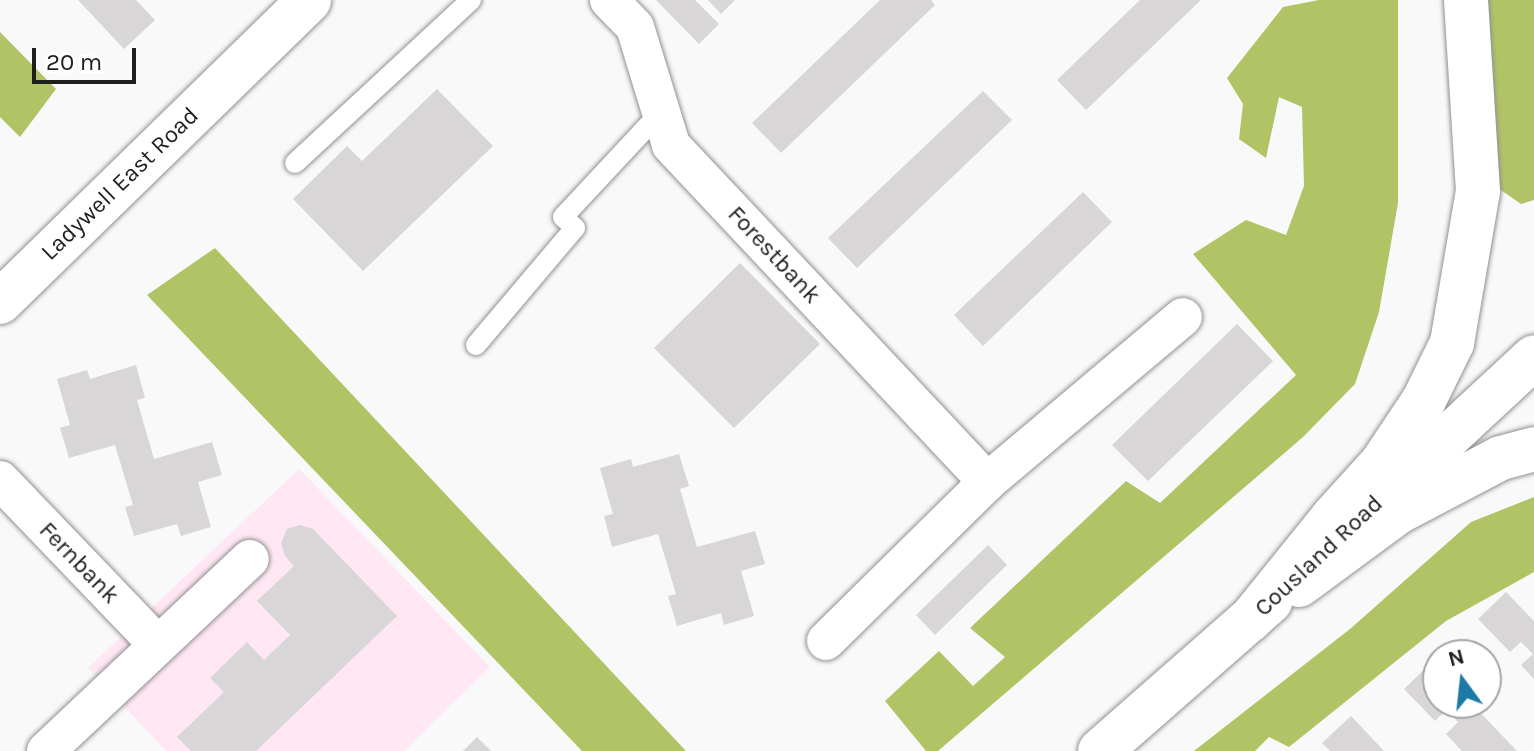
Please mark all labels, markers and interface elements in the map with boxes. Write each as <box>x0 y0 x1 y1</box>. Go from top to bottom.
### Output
scale bar <box>36 32 140 82</box>
text: 20 m <box>46 48 102 76</box>
street label: Ladywell East Road <box>35 101 205 267</box>
street label: Forestbank <box>721 200 827 310</box>
street label: Cousland Road <box>1249 489 1389 623</box>
street label: Fernbank <box>33 516 125 610</box>
north arrow <box>1422 639 1502 719</box>
text: N <box>1445 643 1467 672</box>

